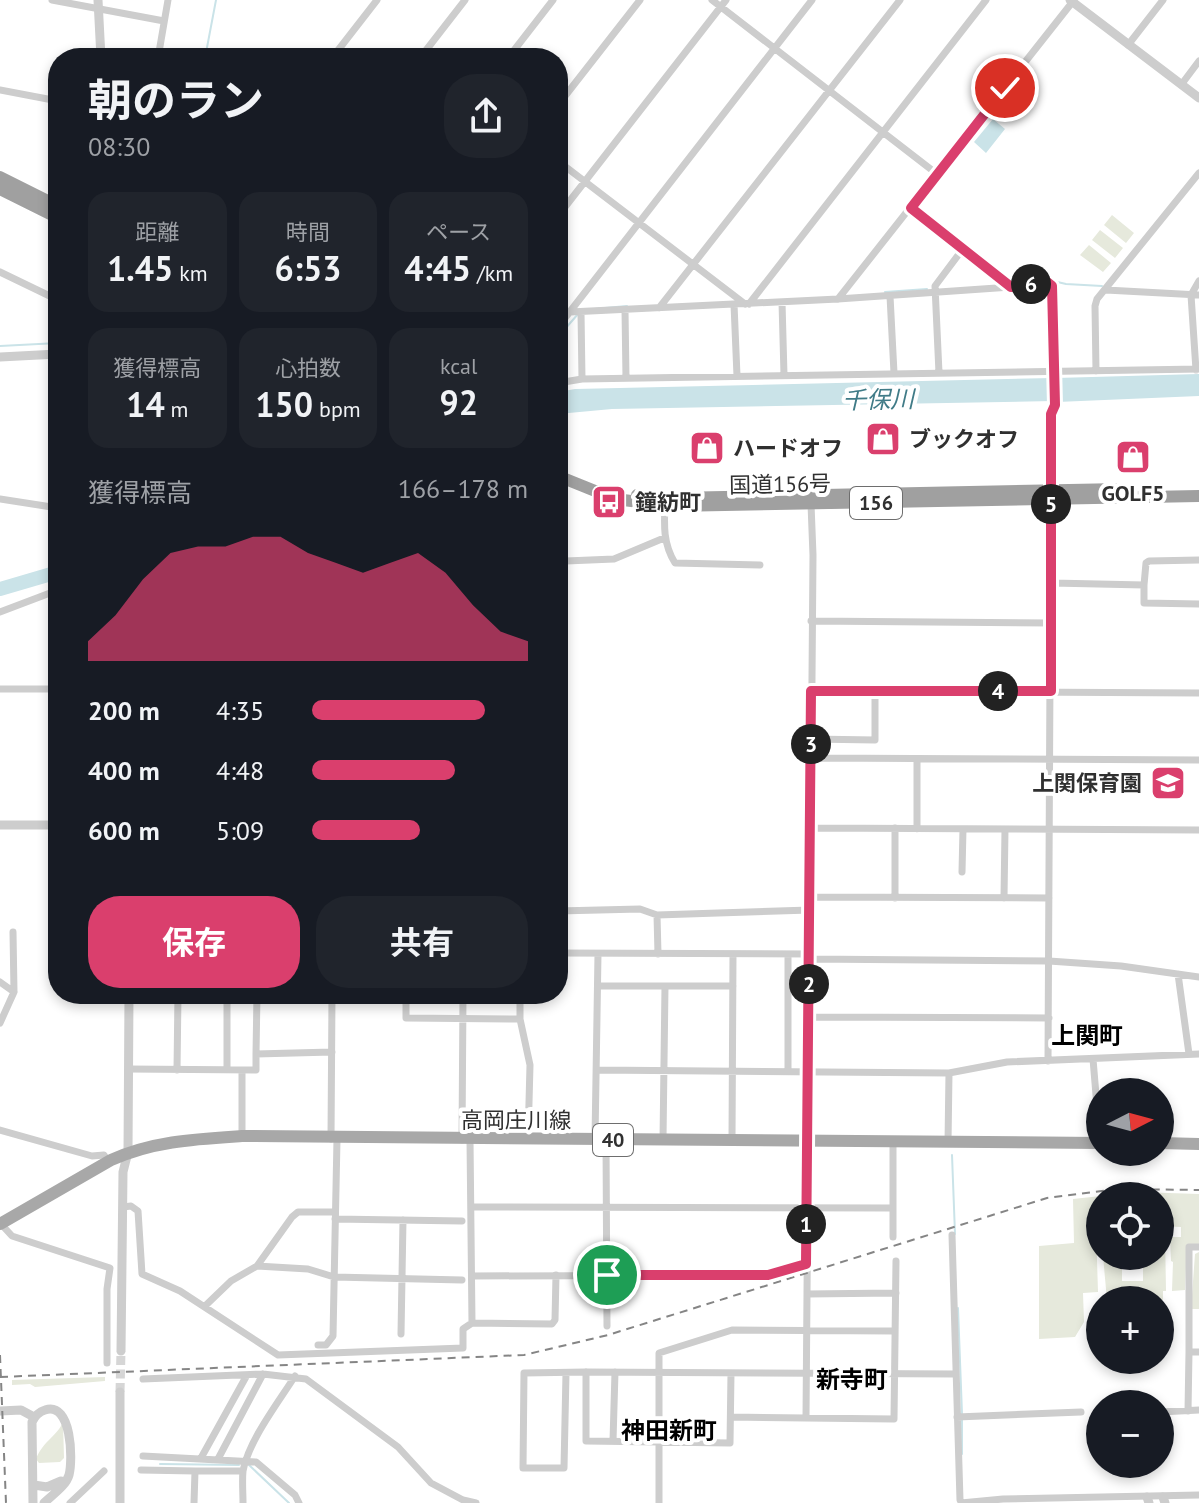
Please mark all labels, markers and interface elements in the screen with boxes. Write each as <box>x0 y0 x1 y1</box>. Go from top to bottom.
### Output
pin <box>971 54 1039 122</box>
icon: check <box>983 66 1027 110</box>
text: 朝のラン <box>88 71 264 128</box>
button: share <box>444 74 528 158</box>
text: 08:30 <box>88 130 150 163</box>
text: 距離 <box>135 218 179 246</box>
text: 時間 <box>286 218 330 246</box>
text: ペース <box>426 218 491 246</box>
text: 1.45 <box>107 246 173 290</box>
text: 6:53 <box>275 246 341 290</box>
text: 4:45 <box>404 246 471 290</box>
text: km <box>173 259 208 287</box>
text: /km <box>471 259 513 287</box>
pin: 6 <box>1011 264 1051 304</box>
text: 6 <box>1025 270 1037 298</box>
text: kcal <box>440 352 477 380</box>
text: 獲得標高 <box>113 354 201 382</box>
text: 心拍数 <box>275 354 341 382</box>
text: 92 <box>439 380 478 424</box>
text: 14 <box>126 382 165 426</box>
text: 150 <box>255 382 313 426</box>
water label: 千保川 <box>842 383 917 416</box>
text: m <box>165 395 188 423</box>
text: bpm <box>313 395 361 423</box>
shop icon: ブックオフ <box>864 420 902 458</box>
place label: ブックオフ <box>909 425 1019 453</box>
shop icon: ハードオフ <box>688 429 726 467</box>
place label: ハードオフ <box>733 434 843 462</box>
shop icon: GOLF5 <box>1114 438 1152 476</box>
street label: 国道156号 <box>729 469 831 499</box>
text: 166–178 m <box>398 472 528 505</box>
text: 獲得標高 <box>88 476 192 509</box>
place label: GOLF5 <box>1101 479 1165 507</box>
bus stop icon: 鐘紡町 <box>590 483 628 521</box>
pin: 5 <box>1031 484 1071 524</box>
road number: 156 <box>850 487 902 519</box>
place label: 鐘紡町 <box>635 488 701 516</box>
text: 5 <box>1045 490 1057 518</box>
pin: 4 <box>978 671 1018 711</box>
text: 4 <box>992 677 1004 705</box>
text: 200 m <box>88 694 160 727</box>
text: 4:35 <box>216 694 264 727</box>
pin: 3 <box>791 724 831 764</box>
text: 3 <box>805 730 817 758</box>
text: 400 m <box>88 754 160 787</box>
text: 4:48 <box>216 754 264 787</box>
school or university icon: 上関保育園 <box>1149 764 1187 802</box>
place label: 上関保育園 <box>1032 769 1142 797</box>
text: 600 m <box>88 814 160 847</box>
text: 5:09 <box>216 814 264 847</box>
button: 保存 <box>88 896 300 988</box>
button: 共有 <box>316 896 528 988</box>
pin: 2 <box>789 964 829 1004</box>
text: 2 <box>803 970 815 998</box>
district label: 上関町 <box>1051 1020 1123 1051</box>
north arrow <box>1086 1078 1174 1166</box>
map controls <box>1086 1078 1174 1478</box>
street label: 高岡庄川線 <box>461 1106 571 1134</box>
road number: 40 <box>593 1124 633 1156</box>
button: locate <box>1086 1182 1174 1270</box>
pin: 1 <box>786 1204 826 1244</box>
text: 1 <box>800 1210 812 1238</box>
pin <box>573 1241 641 1309</box>
icon: arrive <box>585 1253 629 1297</box>
button: + <box>1086 1286 1174 1374</box>
district label: 新寺町 <box>816 1364 888 1395</box>
button: − <box>1086 1390 1174 1478</box>
district label: 神田新町 <box>621 1415 717 1446</box>

